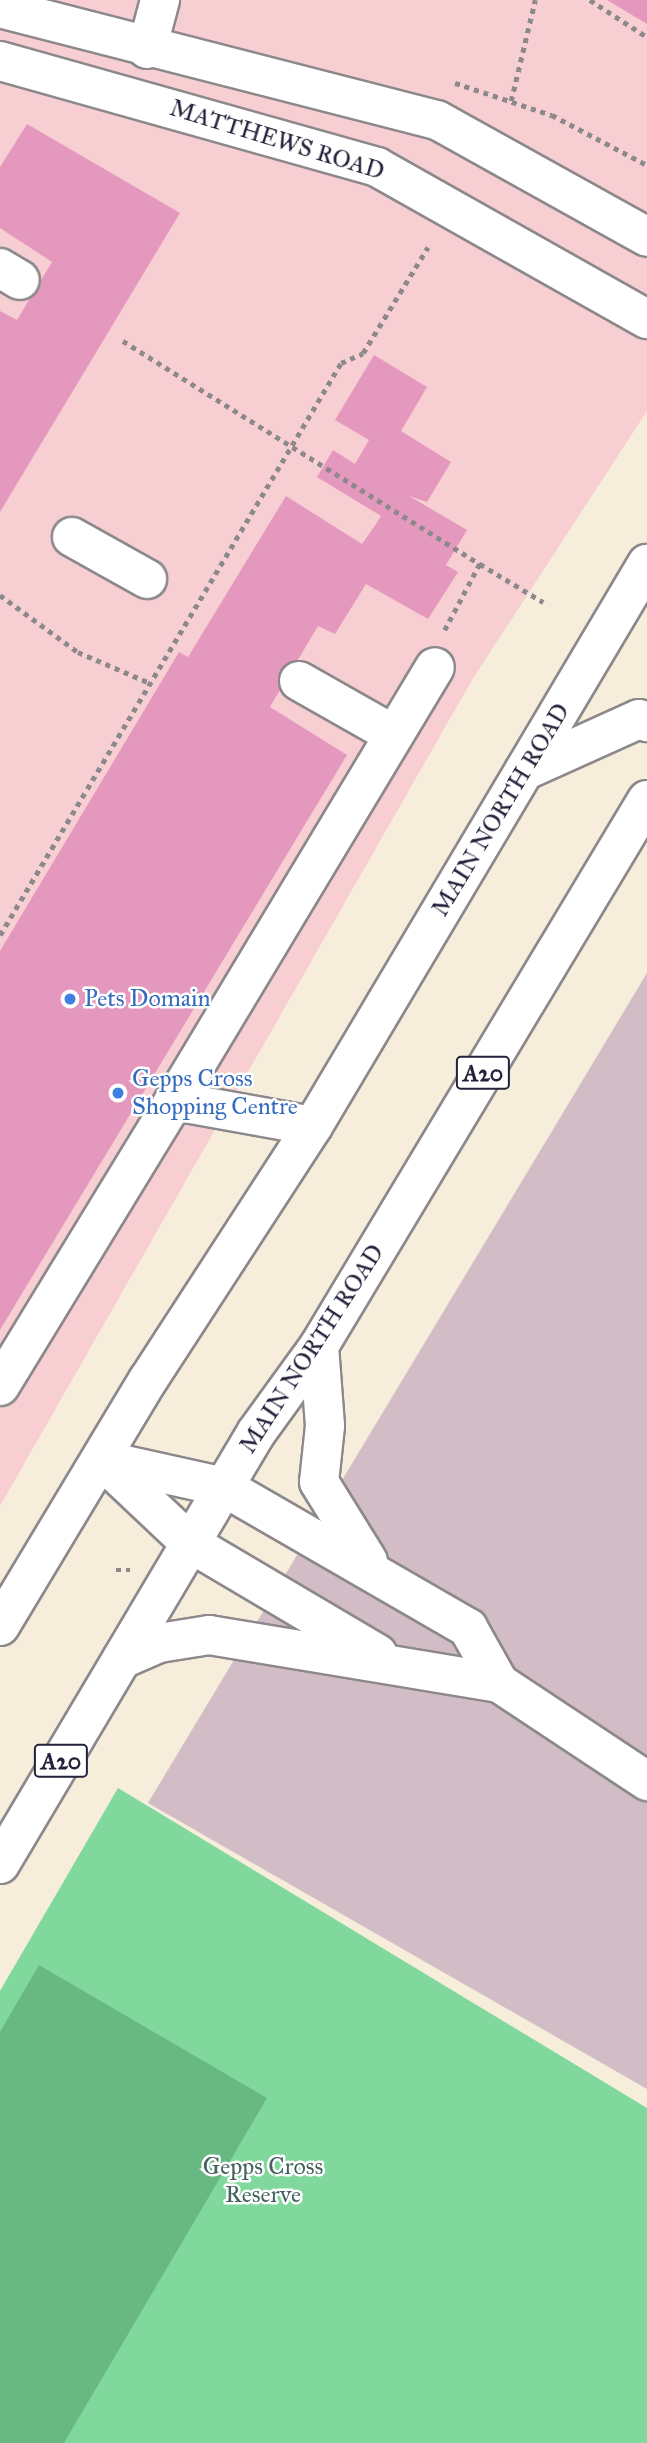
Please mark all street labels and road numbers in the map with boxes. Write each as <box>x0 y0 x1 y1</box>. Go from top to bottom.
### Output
street label: MATTHEWS ROAD <box>166 94 388 186</box>
street label: MAIN NORTH ROAD <box>426 698 576 922</box>
road number: A20 <box>455 1054 511 1092</box>
street label: MAIN NORTH ROAD <box>234 1239 390 1459</box>
road number: A20 <box>33 1742 89 1780</box>

